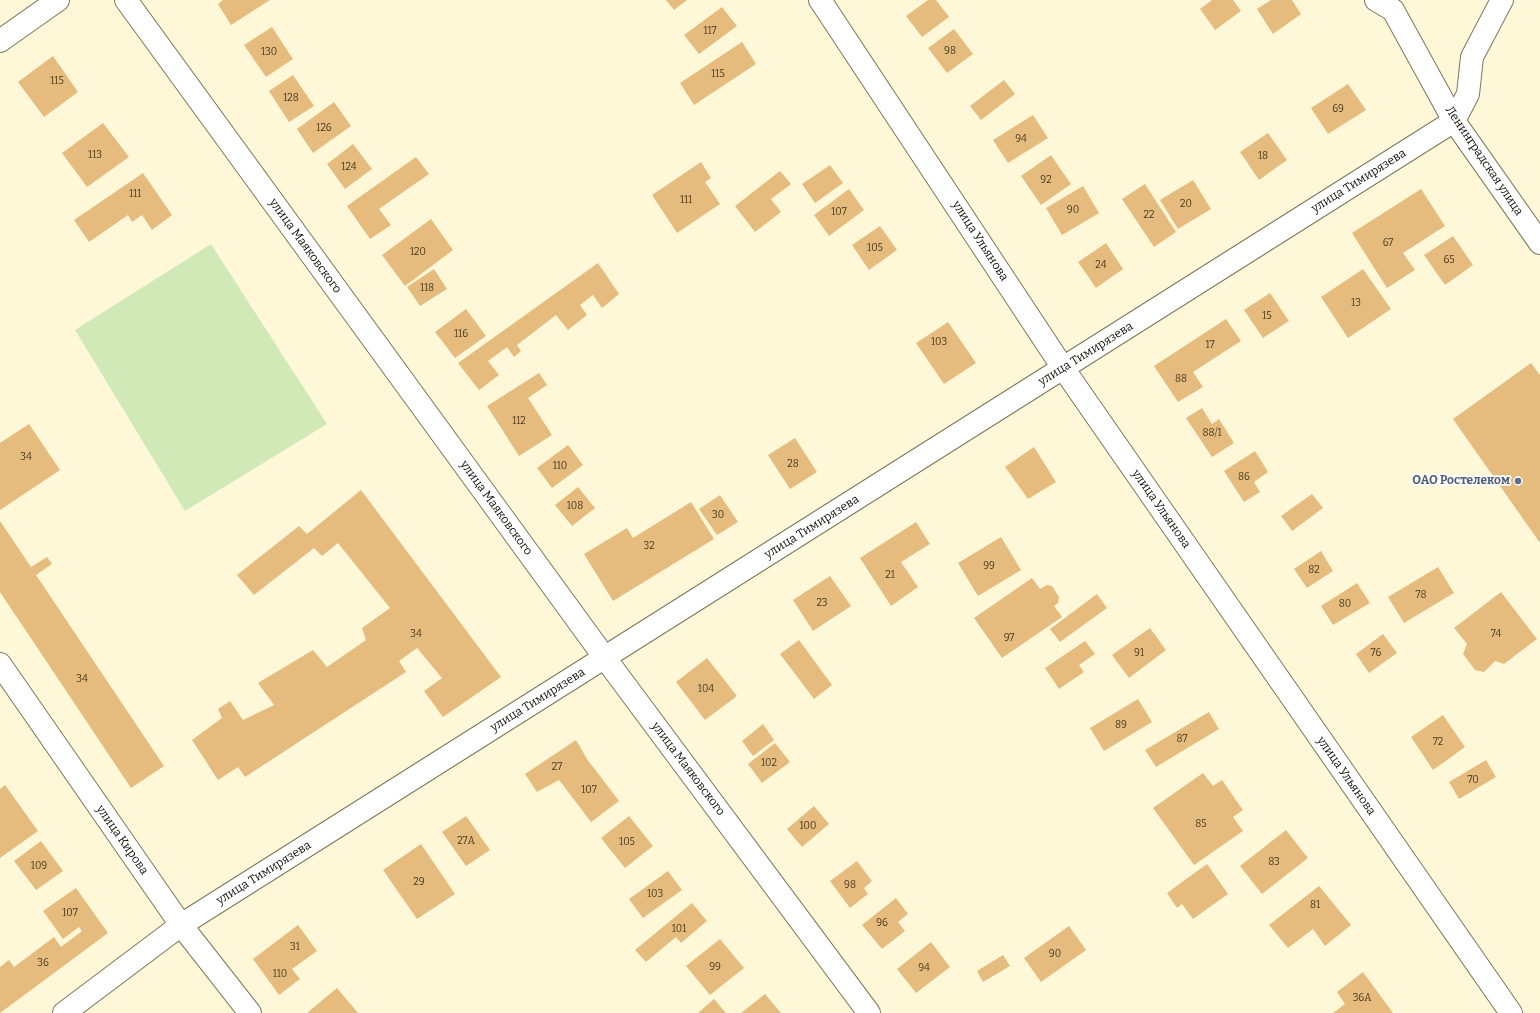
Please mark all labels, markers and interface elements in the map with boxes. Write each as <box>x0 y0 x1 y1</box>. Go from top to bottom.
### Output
house number: 117 <box>703 25 717 37</box>
house number: 98 <box>944 45 956 57</box>
house number: 130 <box>261 46 277 58</box>
house number: 115 <box>711 68 725 80</box>
house number: 115 <box>50 75 64 87</box>
house number: 128 <box>283 92 299 104</box>
house number: 69 <box>1332 103 1344 115</box>
street label: Ленинградская улица <box>1442 104 1526 218</box>
house number: 126 <box>316 122 332 134</box>
house number: 94 <box>1015 133 1027 145</box>
street label: улица Тимирязева <box>1309 146 1409 216</box>
house number: 113 <box>88 149 102 161</box>
house number: 18 <box>1258 150 1268 162</box>
house number: 124 <box>341 161 357 173</box>
house number: 92 <box>1040 174 1052 186</box>
house number: 111 <box>129 188 141 200</box>
house number: 111 <box>680 194 692 206</box>
street label: улица Маяковского <box>266 196 344 296</box>
street label: улица Ульянова <box>949 198 1011 284</box>
house number: 20 <box>1180 198 1192 210</box>
house number: 90 <box>1067 204 1079 216</box>
house number: 107 <box>831 206 847 218</box>
house number: 22 <box>1144 209 1154 221</box>
house number: 67 <box>1383 237 1393 249</box>
house number: 105 <box>867 242 883 254</box>
house number: 120 <box>410 246 426 258</box>
house number: 65 <box>1443 254 1455 266</box>
house number: 24 <box>1095 259 1107 271</box>
house number: 118 <box>420 282 434 294</box>
house number: 13 <box>1351 297 1361 309</box>
house number: 15 <box>1262 310 1272 322</box>
street label: улица Тимирязева <box>1036 319 1136 389</box>
house number: 116 <box>454 328 468 340</box>
house number: 103 <box>931 336 947 348</box>
house number: 17 <box>1206 339 1214 351</box>
house number: 88 <box>1175 373 1187 385</box>
house number: 112 <box>512 415 526 427</box>
house number: 88/1 <box>1202 427 1222 439</box>
house number: 34 <box>20 451 32 463</box>
street label: улица Маяковского <box>457 458 535 558</box>
house number: 28 <box>787 458 799 470</box>
house number: 110 <box>553 460 567 472</box>
street label: улица Ульянова <box>1129 467 1193 551</box>
house number: 86 <box>1238 471 1250 483</box>
place label: ОАО Ростелеком <box>1412 474 1510 488</box>
marker: ОАО Ростелеком <box>1513 476 1523 486</box>
street label: улица Тимирязева <box>762 492 862 562</box>
house number: 108 <box>567 500 583 512</box>
house number: 30 <box>712 509 724 521</box>
house number: 32 <box>643 540 655 552</box>
house number: 99 <box>983 560 995 572</box>
house number: 82 <box>1308 564 1320 576</box>
house number: 21 <box>885 569 895 581</box>
house number: 78 <box>1416 589 1426 601</box>
house number: 23 <box>816 597 828 609</box>
house number: 80 <box>1339 598 1351 610</box>
house number: 34 <box>410 628 422 640</box>
house number: 74 <box>1491 628 1501 640</box>
house number: 97 <box>1004 632 1014 644</box>
house number: 91 <box>1134 647 1144 659</box>
house number: 76 <box>1371 647 1381 659</box>
street label: улица Тимирязева <box>488 665 588 735</box>
house number: 34 <box>76 673 88 685</box>
house number: 104 <box>698 683 714 695</box>
street label: улица Маяковского <box>648 719 728 819</box>
house number: 89 <box>1115 719 1127 731</box>
house number: 87 <box>1176 733 1188 745</box>
street label: улица Ульянова <box>1314 734 1378 818</box>
house number: 72 <box>1433 736 1443 748</box>
house number: 102 <box>761 757 777 769</box>
house number: 27 <box>552 761 562 773</box>
house number: 70 <box>1467 774 1479 786</box>
house number: 107 <box>581 784 597 796</box>
street label: улица Кирова <box>93 803 151 877</box>
house number: 85 <box>1195 818 1207 830</box>
house number: 100 <box>800 820 816 832</box>
house number: 27А <box>457 835 475 847</box>
house number: 105 <box>619 836 635 848</box>
street label: улица Тимирязева <box>214 838 314 908</box>
house number: 83 <box>1268 856 1280 868</box>
house number: 109 <box>31 860 47 872</box>
house number: 29 <box>413 876 425 888</box>
house number: 98 <box>844 879 856 891</box>
house number: 103 <box>647 888 663 900</box>
house number: 81 <box>1310 899 1320 911</box>
house number: 107 <box>62 907 78 919</box>
house number: 96 <box>876 917 888 929</box>
house number: 101 <box>672 923 686 935</box>
house number: 31 <box>290 941 300 953</box>
house number: 90 <box>1049 948 1061 960</box>
house number: 36 <box>37 957 49 969</box>
house number: 99 <box>709 961 721 973</box>
house number: 94 <box>918 962 930 974</box>
house number: 110 <box>273 968 287 980</box>
house number: 36А <box>1353 992 1371 1004</box>

